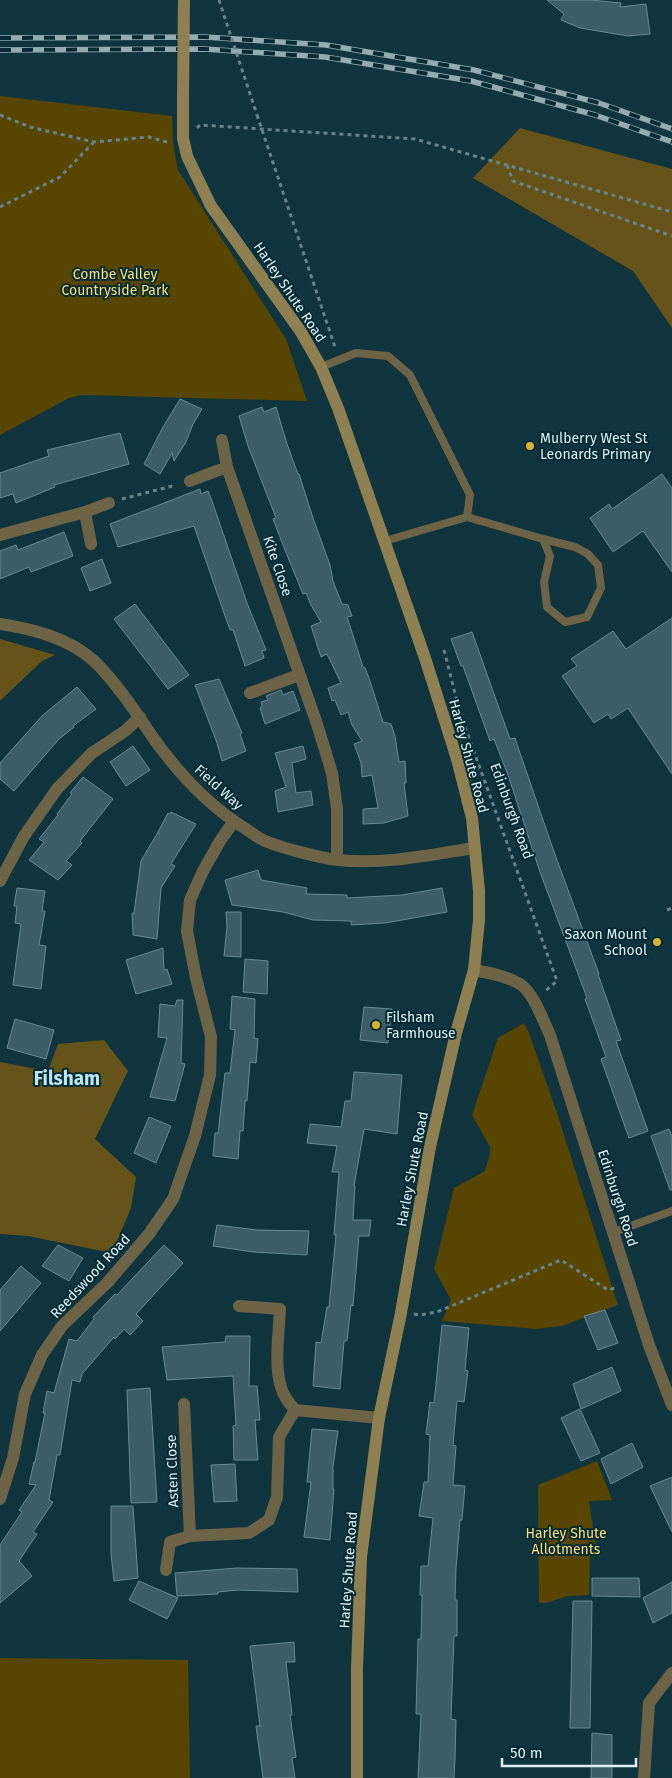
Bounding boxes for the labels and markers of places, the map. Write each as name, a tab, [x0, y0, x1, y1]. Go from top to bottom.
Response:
place label: Mulberry West St Leonards Primary	[540, 430, 651, 463]
marker: Mulberry West St Leonards Primary	[524, 440, 536, 452]
place label: Saxon Mount School	[565, 926, 648, 959]
marker: Saxon Mount School	[651, 936, 663, 948]
place label: Filsham Farmhouse	[386, 1009, 456, 1042]
marker: Filsham Farmhouse	[370, 1019, 382, 1031]

